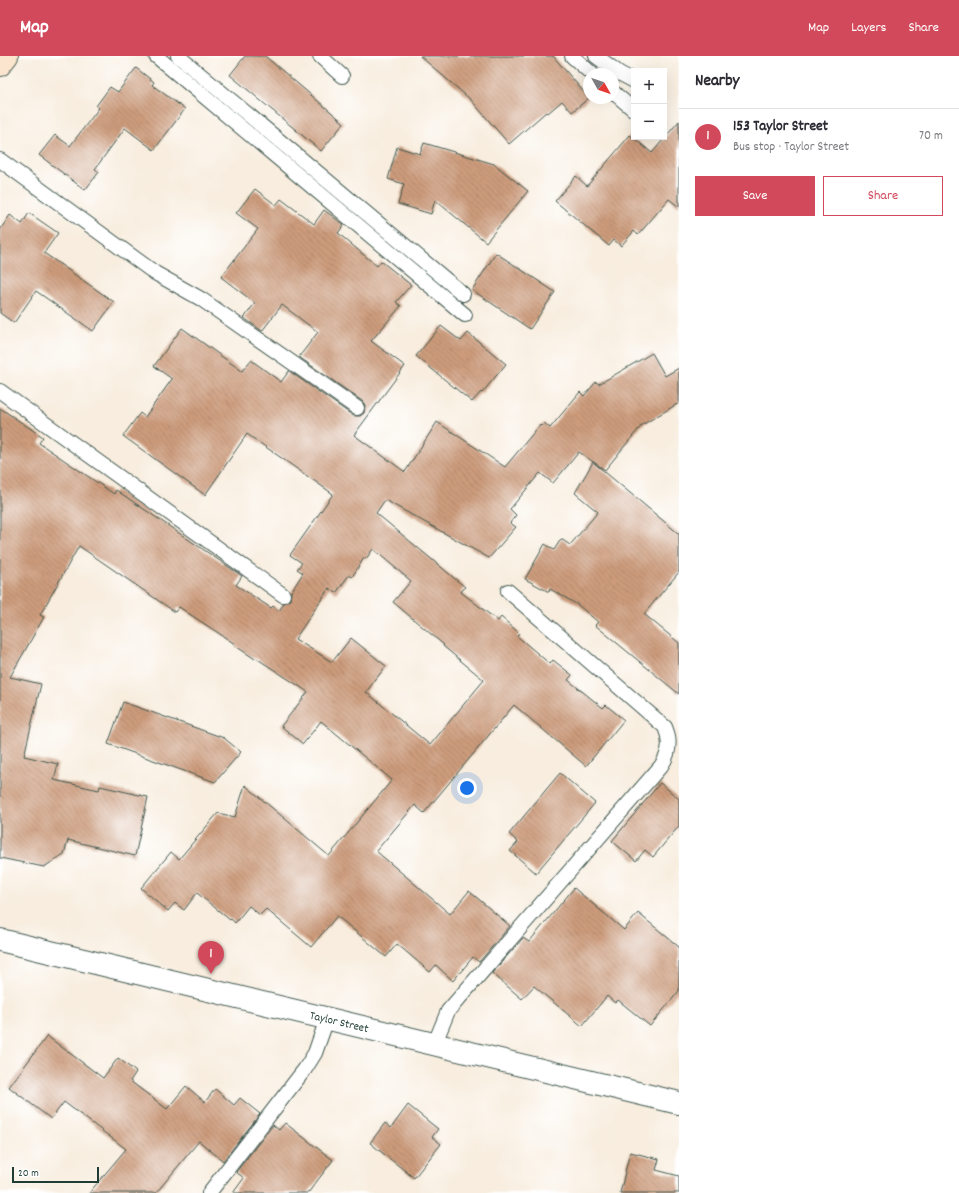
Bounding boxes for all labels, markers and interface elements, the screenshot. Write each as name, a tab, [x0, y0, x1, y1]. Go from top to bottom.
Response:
text: Map	[20, 15, 49, 42]
text: Map	[808, 18, 829, 38]
text: Layers	[851, 18, 886, 38]
text: Share	[908, 18, 939, 38]
north arrow	[583, 68, 619, 104]
map controls	[631, 68, 667, 140]
button: +	[631, 68, 667, 104]
text: Nearby	[695, 70, 739, 94]
button: −	[631, 104, 667, 140]
text: 153 Taylor Street	[733, 116, 828, 138]
text: 1	[707, 127, 709, 146]
text: 70 m	[919, 127, 943, 146]
text: Bus stop · Taylor Street	[733, 138, 849, 157]
button: Save	[695, 176, 815, 216]
button: Share	[823, 176, 943, 216]
your location	[457, 778, 477, 798]
pin: 1	[198, 941, 224, 974]
street label: Taylor Street	[308, 1008, 371, 1038]
scale bar	[12, 1165, 99, 1184]
text: 20 m	[18, 1166, 39, 1182]

